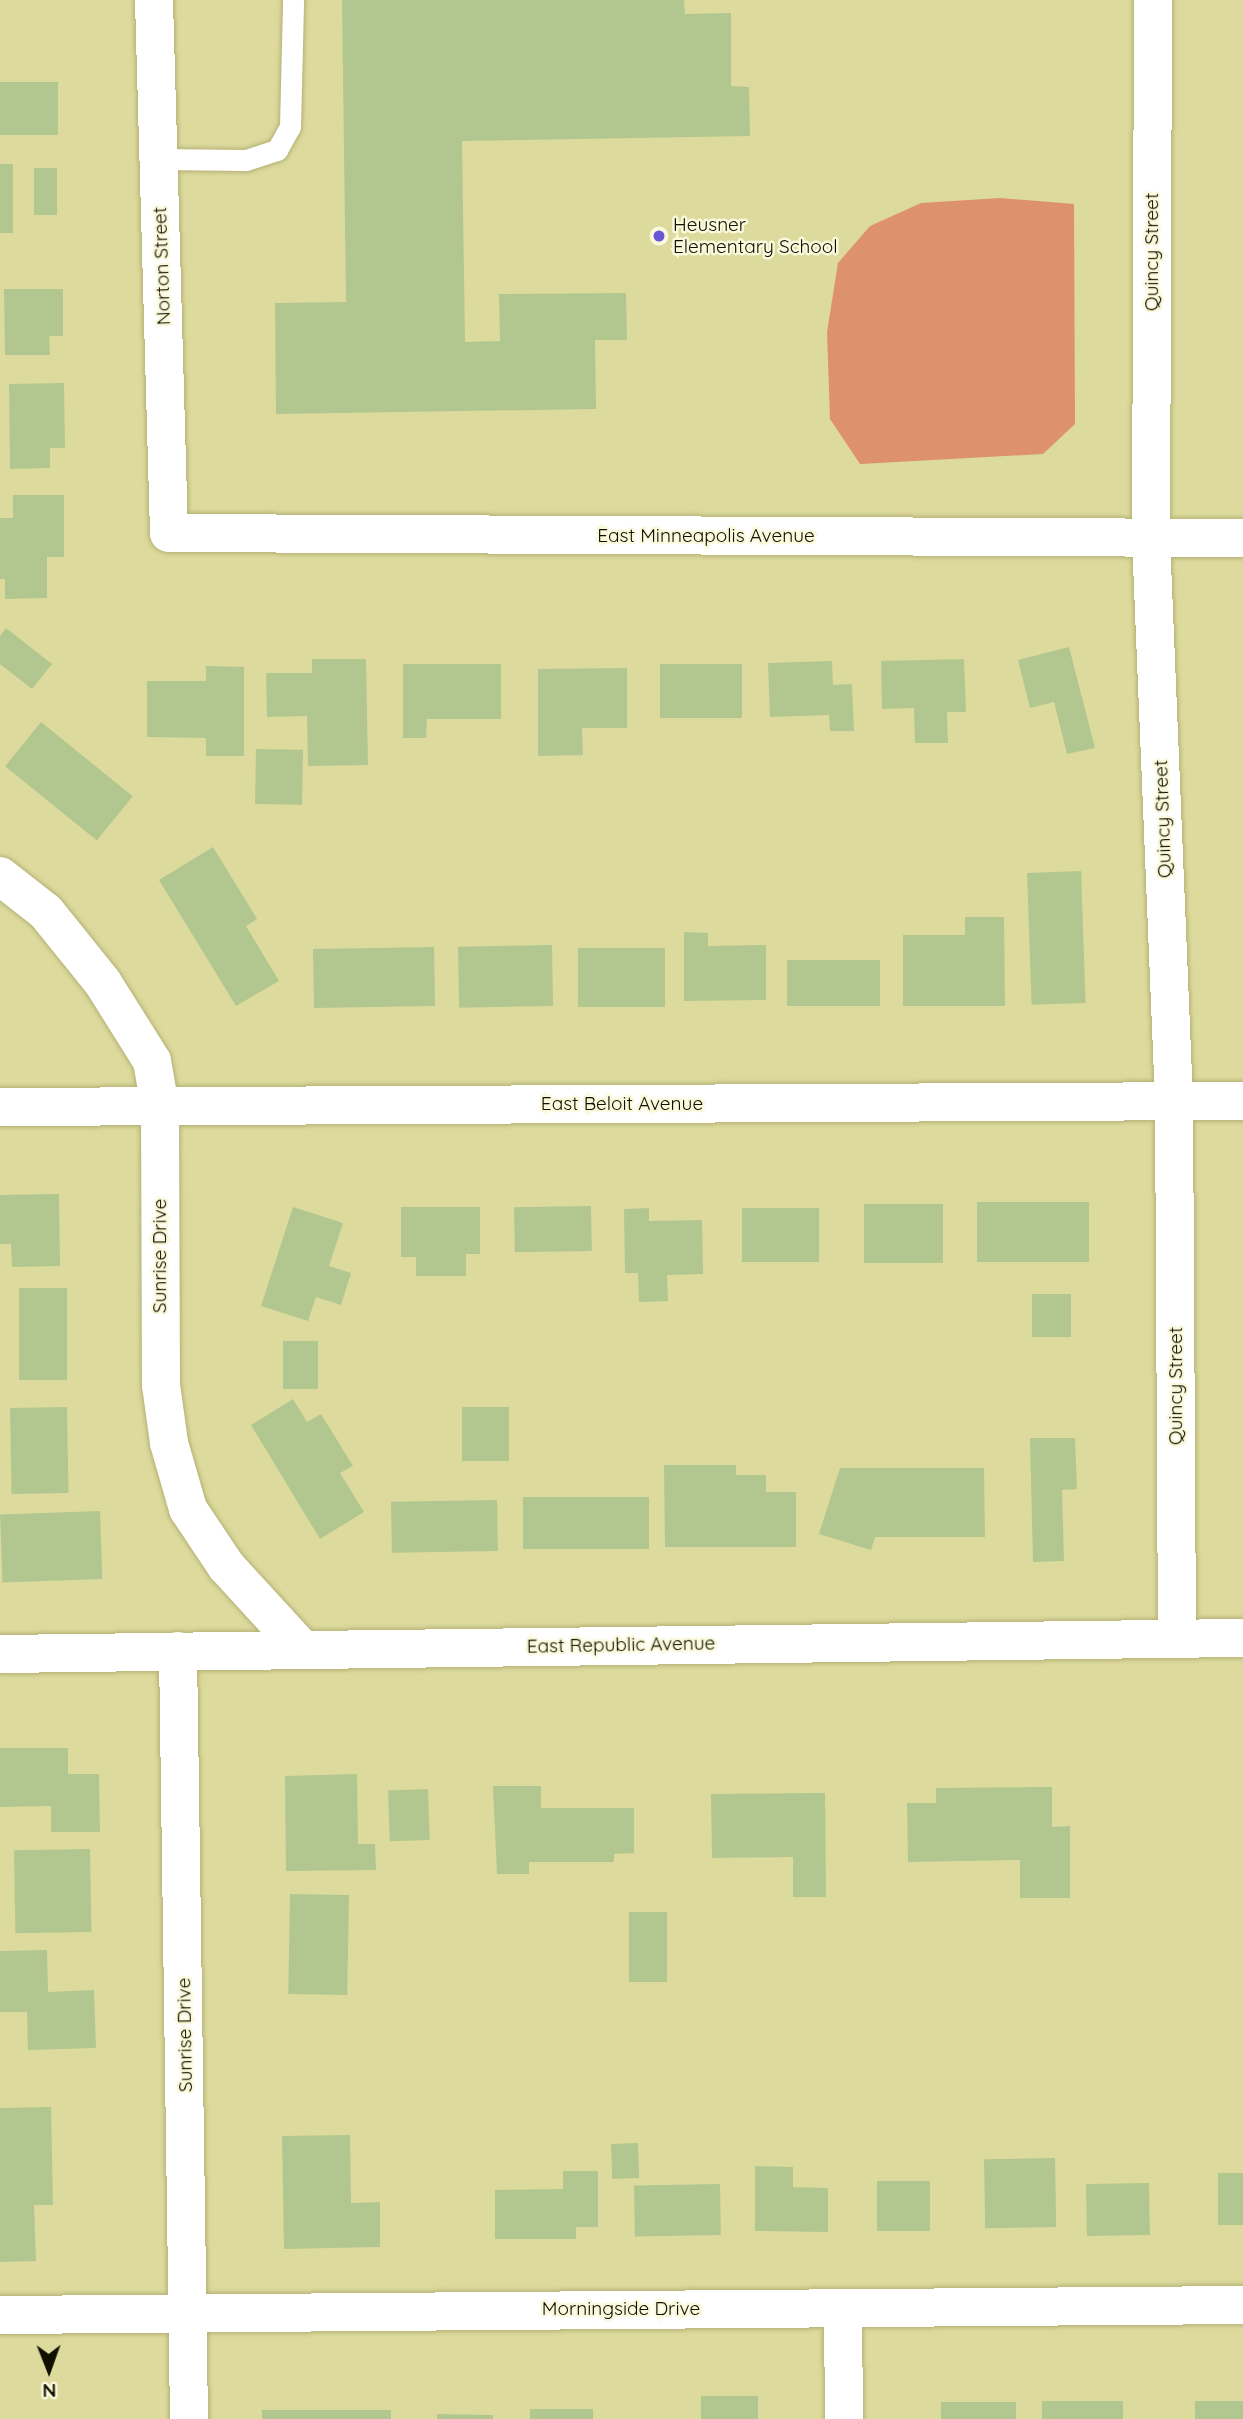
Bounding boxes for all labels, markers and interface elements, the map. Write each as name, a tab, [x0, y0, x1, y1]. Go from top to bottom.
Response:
street label: Quincy Street	[1141, 193, 1163, 311]
street label: Norton Street	[149, 206, 175, 326]
place label: Heusner Elementary School	[673, 214, 838, 258]
marker: Heusner Elementary School	[651, 228, 667, 244]
street label: East Minneapolis Avenue	[597, 525, 815, 547]
street label: Quincy Street	[1150, 759, 1176, 879]
street label: East Beloit Avenue	[541, 1093, 703, 1115]
street label: Sunrise Drive	[149, 1199, 171, 1313]
street label: Quincy Street	[1165, 1327, 1187, 1445]
street label: East Republic Avenue	[527, 1632, 715, 1658]
street label: Sunrise Drive	[173, 1978, 197, 2092]
street label: Morningside Drive	[542, 2298, 700, 2320]
north arrow	[14, 2335, 84, 2405]
text: N	[42, 2379, 57, 2403]

